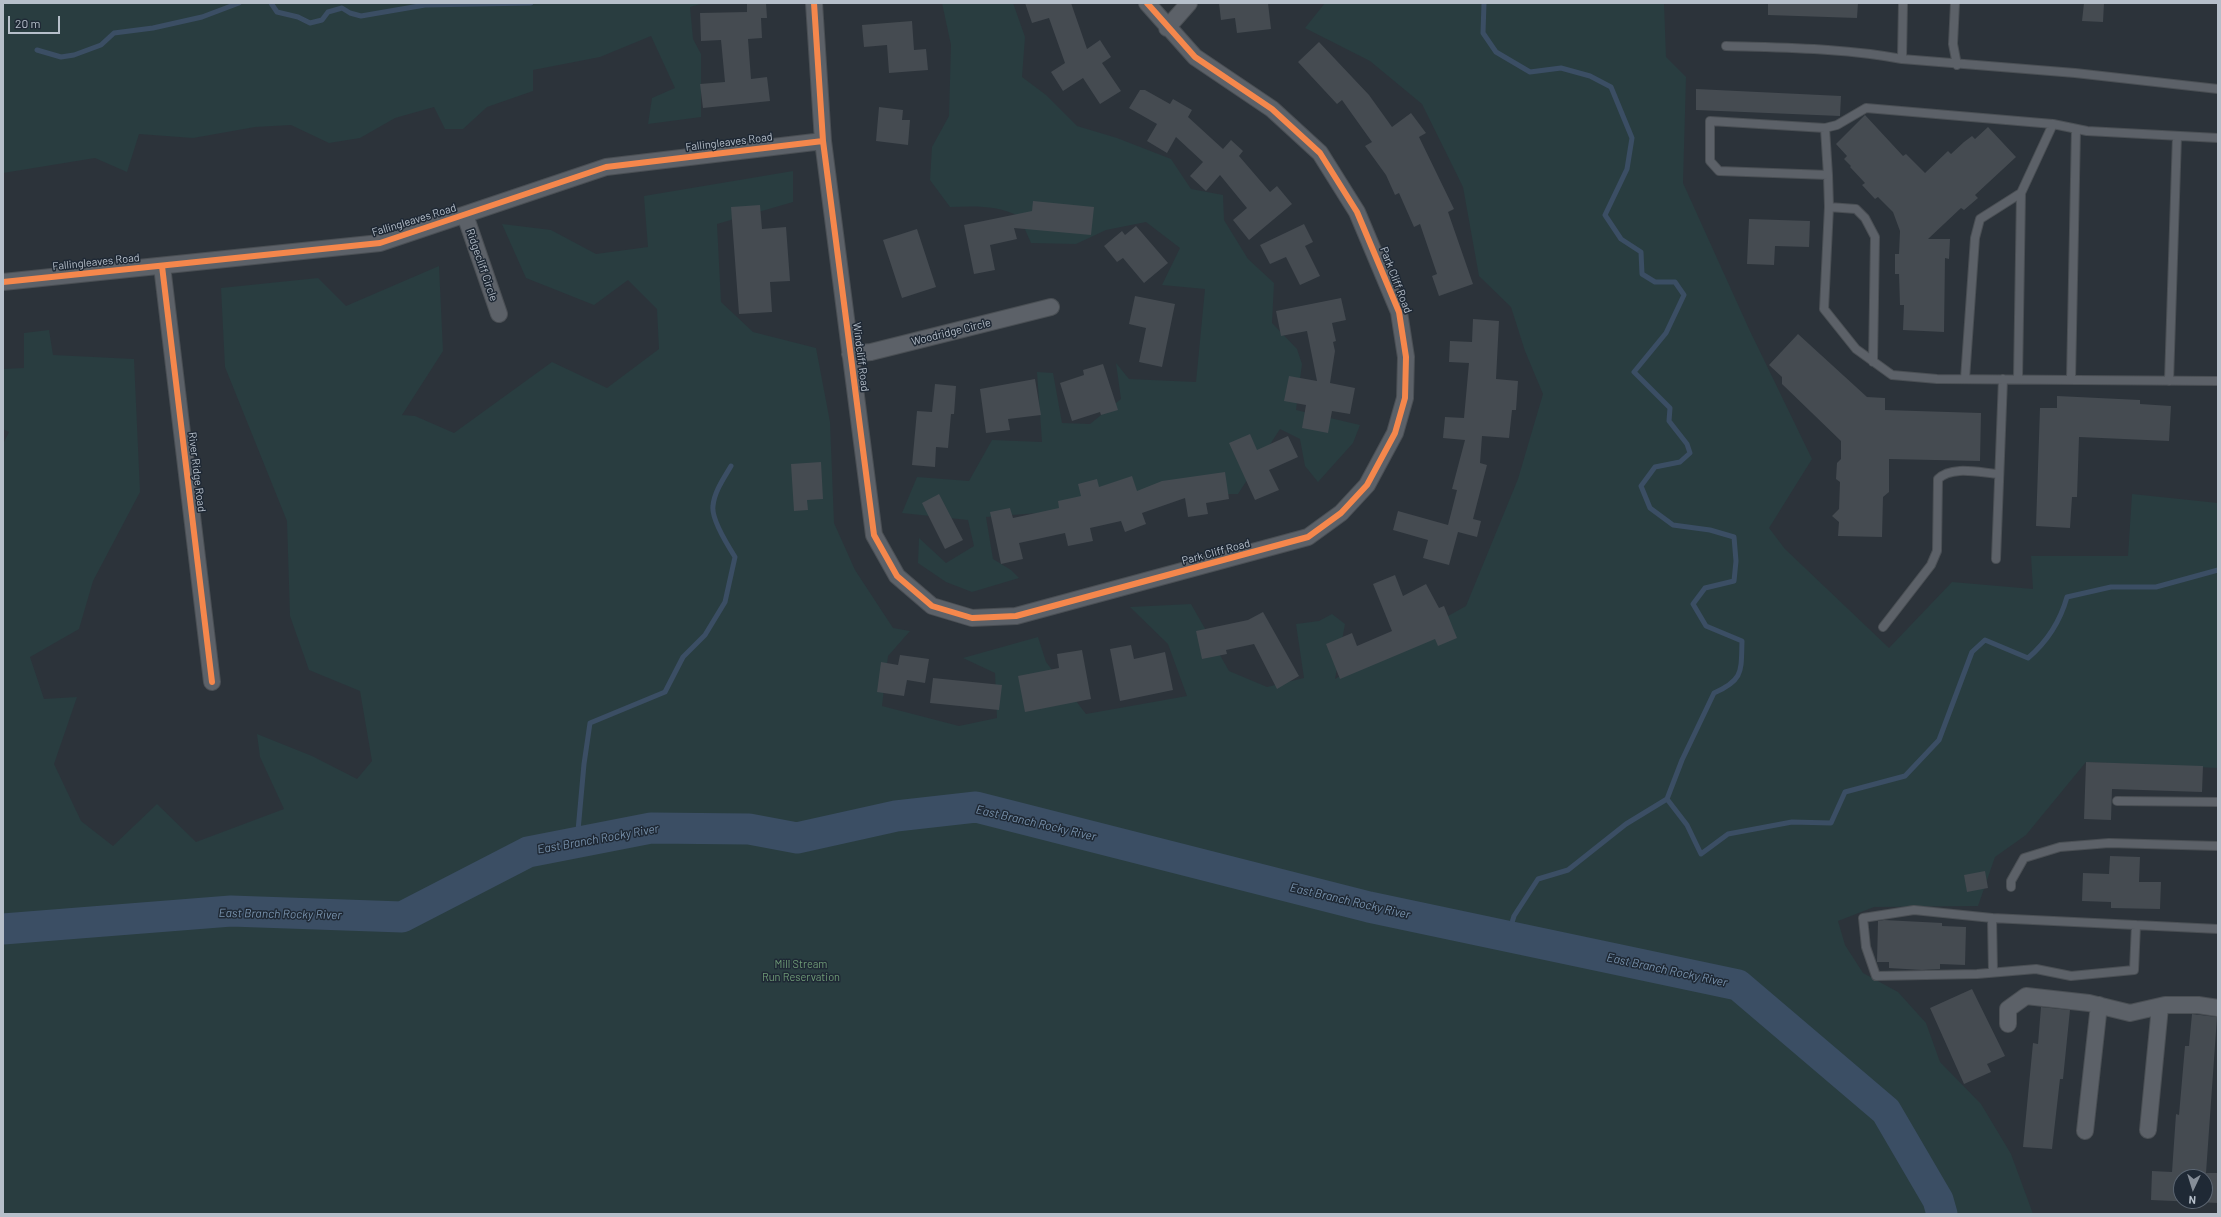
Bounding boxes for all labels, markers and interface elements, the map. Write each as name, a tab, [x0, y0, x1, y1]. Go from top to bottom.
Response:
scale bar	[10, 8, 62, 34]
text: 20 m	[15, 16, 41, 30]
street label: Fallingleaves Road	[685, 130, 773, 154]
street label: Fallingleaves Road	[370, 201, 458, 239]
street label: Ridgecliff Circle	[463, 227, 501, 303]
street label: Park Cliff Road	[1377, 245, 1415, 315]
street label: Fallingleaves Road	[52, 251, 140, 273]
street label: Woodridge Circle	[910, 316, 992, 348]
street label: Windcliff Road	[850, 322, 872, 392]
street label: River Ridge Road	[186, 431, 208, 513]
street label: Park Cliff Road	[1180, 537, 1252, 567]
water label: East Branch Rocky River	[974, 802, 1098, 844]
water label: East Branch Rocky River	[536, 821, 660, 857]
water label: East Branch Rocky River	[1288, 880, 1412, 922]
water label: East Branch Rocky River	[218, 906, 342, 922]
water label: East Branch Rocky River	[1605, 950, 1729, 990]
park label: Mill Stream Run Reservation	[762, 957, 840, 983]
north arrow	[2173, 1169, 2213, 1209]
text: N	[2188, 1194, 2196, 1207]

